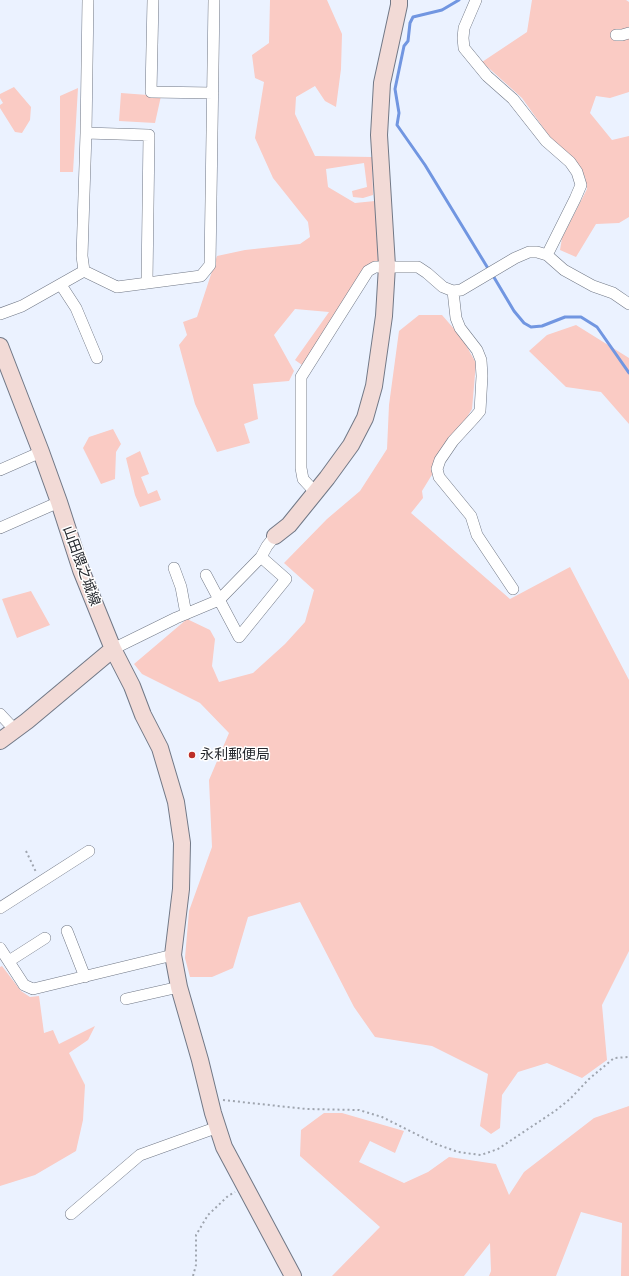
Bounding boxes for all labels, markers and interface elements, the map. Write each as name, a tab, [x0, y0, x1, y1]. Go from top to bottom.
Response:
street label: 山田隈之城線	[59, 524, 103, 608]
place label: 永利郵便局	[200, 747, 270, 763]
marker: 永利郵便局	[187, 750, 197, 760]

